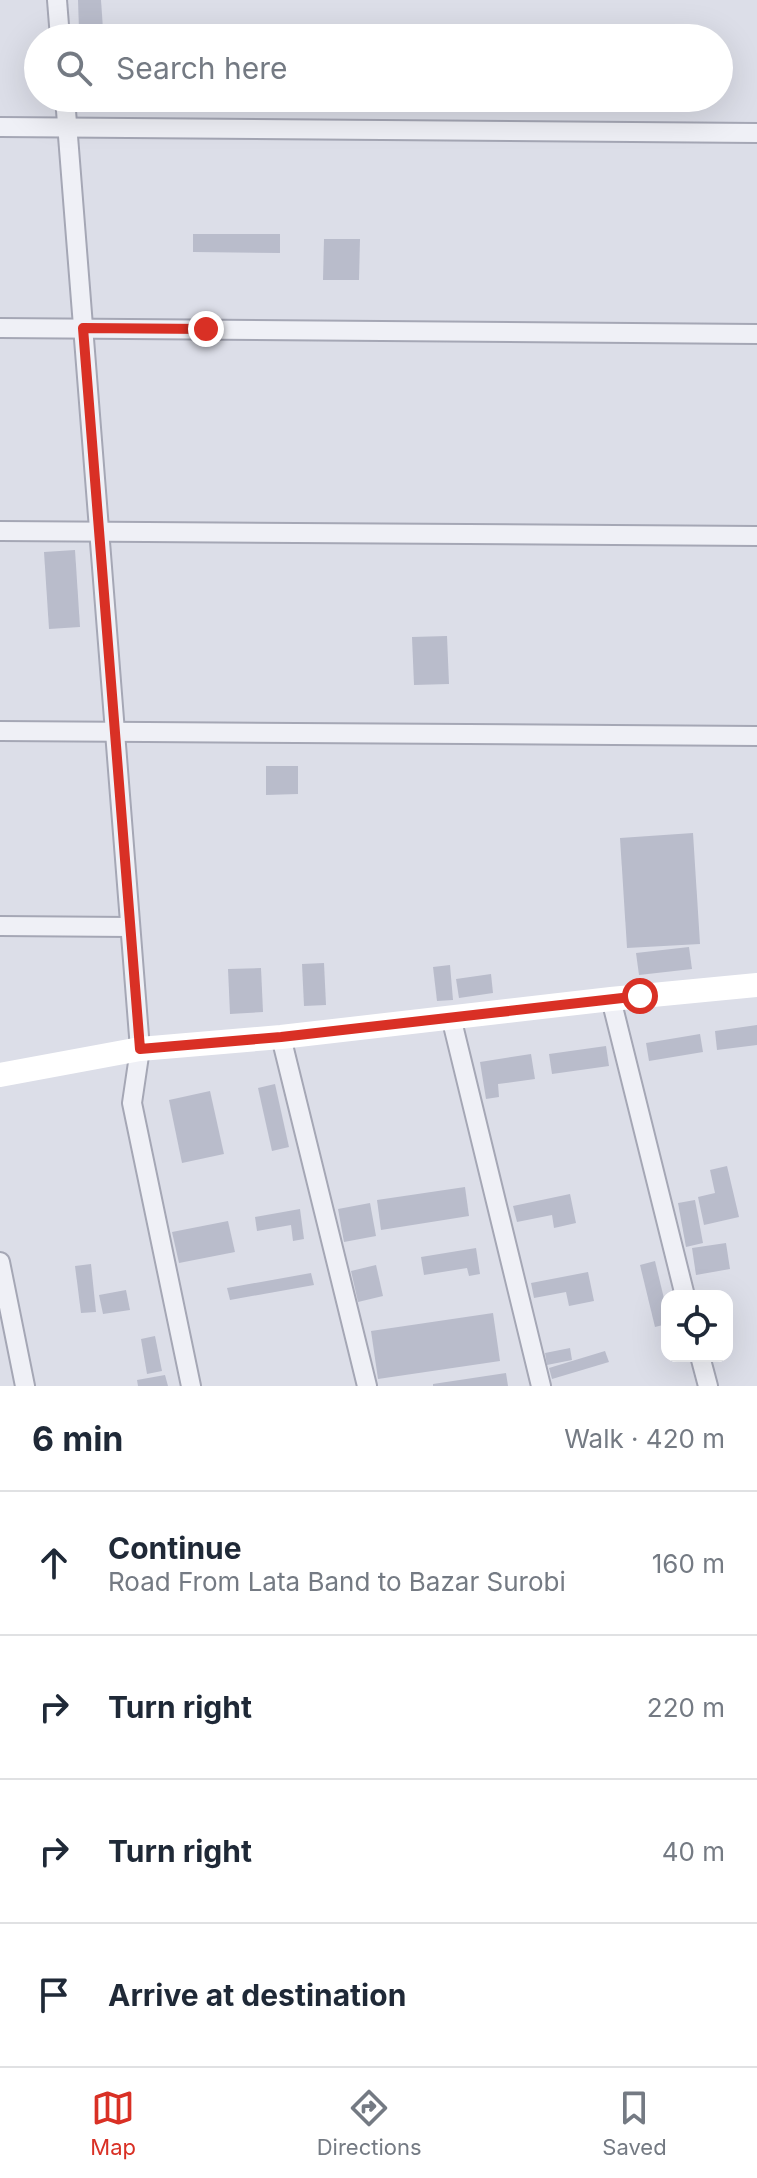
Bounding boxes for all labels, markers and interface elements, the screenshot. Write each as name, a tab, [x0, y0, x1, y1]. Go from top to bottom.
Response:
search box	[24, 24, 733, 112]
icon: search	[52, 46, 96, 90]
text: Search here	[116, 50, 288, 86]
route end	[188, 311, 224, 347]
route start	[622, 978, 658, 1014]
map controls	[661, 1290, 733, 1362]
button: locate	[661, 1290, 733, 1362]
text: 6 min	[32, 1418, 124, 1459]
text: Walk · 420 m	[564, 1423, 725, 1454]
text: Continue	[108, 1530, 242, 1566]
icon: ahead	[32, 1541, 76, 1585]
text: 160 m	[652, 1548, 725, 1579]
text: Road From Lata Band to Bazar Surobi	[108, 1566, 566, 1597]
icon: right	[32, 1685, 76, 1729]
text: Turn right	[108, 1689, 252, 1725]
text: 220 m	[647, 1692, 725, 1723]
icon: right	[32, 1829, 76, 1873]
text: Turn right	[108, 1833, 252, 1869]
text: 40 m	[662, 1836, 725, 1867]
icon: arrive	[32, 1973, 76, 2017]
text: Arrive at destination	[108, 1977, 406, 2013]
tab: Map	[90, 2086, 136, 2160]
tab: Directions	[317, 2086, 422, 2160]
tab: Saved	[602, 2086, 667, 2160]

